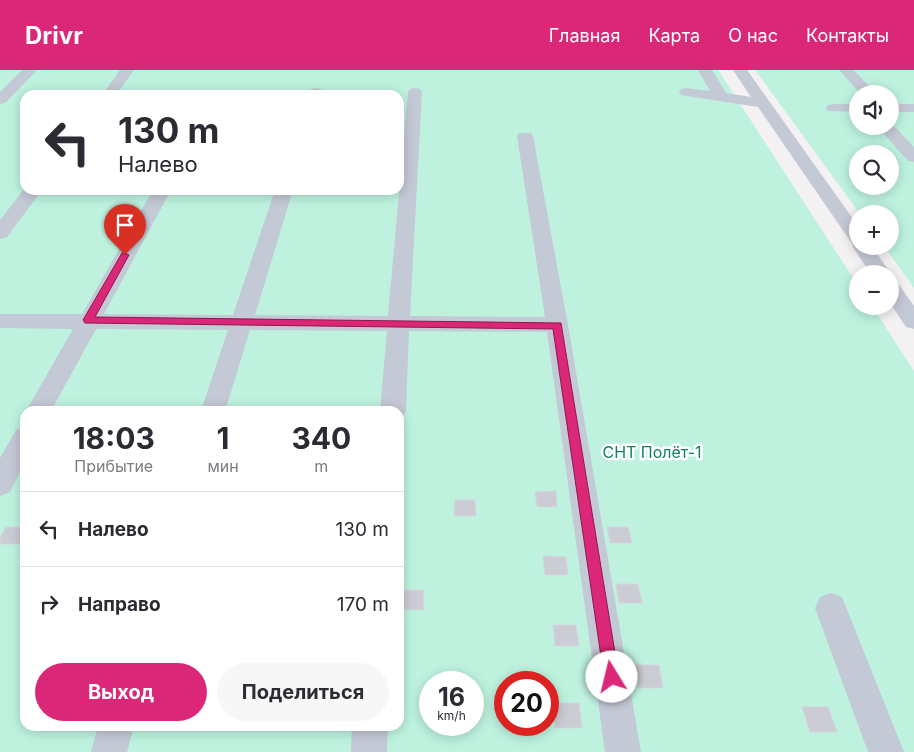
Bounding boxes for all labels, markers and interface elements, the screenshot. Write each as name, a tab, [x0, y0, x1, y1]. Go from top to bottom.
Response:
text: Drivr	[25, 21, 83, 50]
text: Главная	[549, 25, 620, 46]
text: Карта	[648, 25, 700, 46]
text: О нас	[728, 25, 778, 46]
text: Контакты	[806, 25, 889, 46]
map controls	[849, 85, 899, 315]
button: sound	[849, 85, 899, 135]
text: 130 m	[118, 109, 220, 151]
icon: left	[35, 110, 100, 175]
button: search	[849, 145, 899, 195]
text: Налево	[118, 151, 198, 177]
pin	[104, 204, 146, 255]
button: +	[849, 205, 899, 255]
icon: arrive	[111, 211, 139, 239]
button: −	[849, 265, 899, 315]
text: 18:03	[73, 420, 155, 456]
text: 1	[217, 420, 230, 456]
text: 340	[291, 420, 351, 456]
park label: СНТ Полёт-1	[602, 442, 702, 462]
text: Прибытие	[74, 456, 153, 476]
text: мин	[207, 456, 239, 476]
text: m	[314, 456, 328, 476]
icon: left	[35, 515, 63, 543]
text: Налево	[78, 518, 149, 541]
text: 130 m	[336, 518, 389, 541]
icon: right	[35, 590, 63, 618]
text: Направо	[78, 593, 161, 616]
text: 170 m	[337, 593, 389, 616]
position arrow	[585, 650, 637, 702]
button: Выход	[35, 663, 207, 721]
button: Поделиться	[217, 663, 389, 721]
speed limit sign: 20	[494, 671, 559, 736]
text: 16	[438, 682, 465, 712]
text: km/h	[437, 708, 466, 723]

